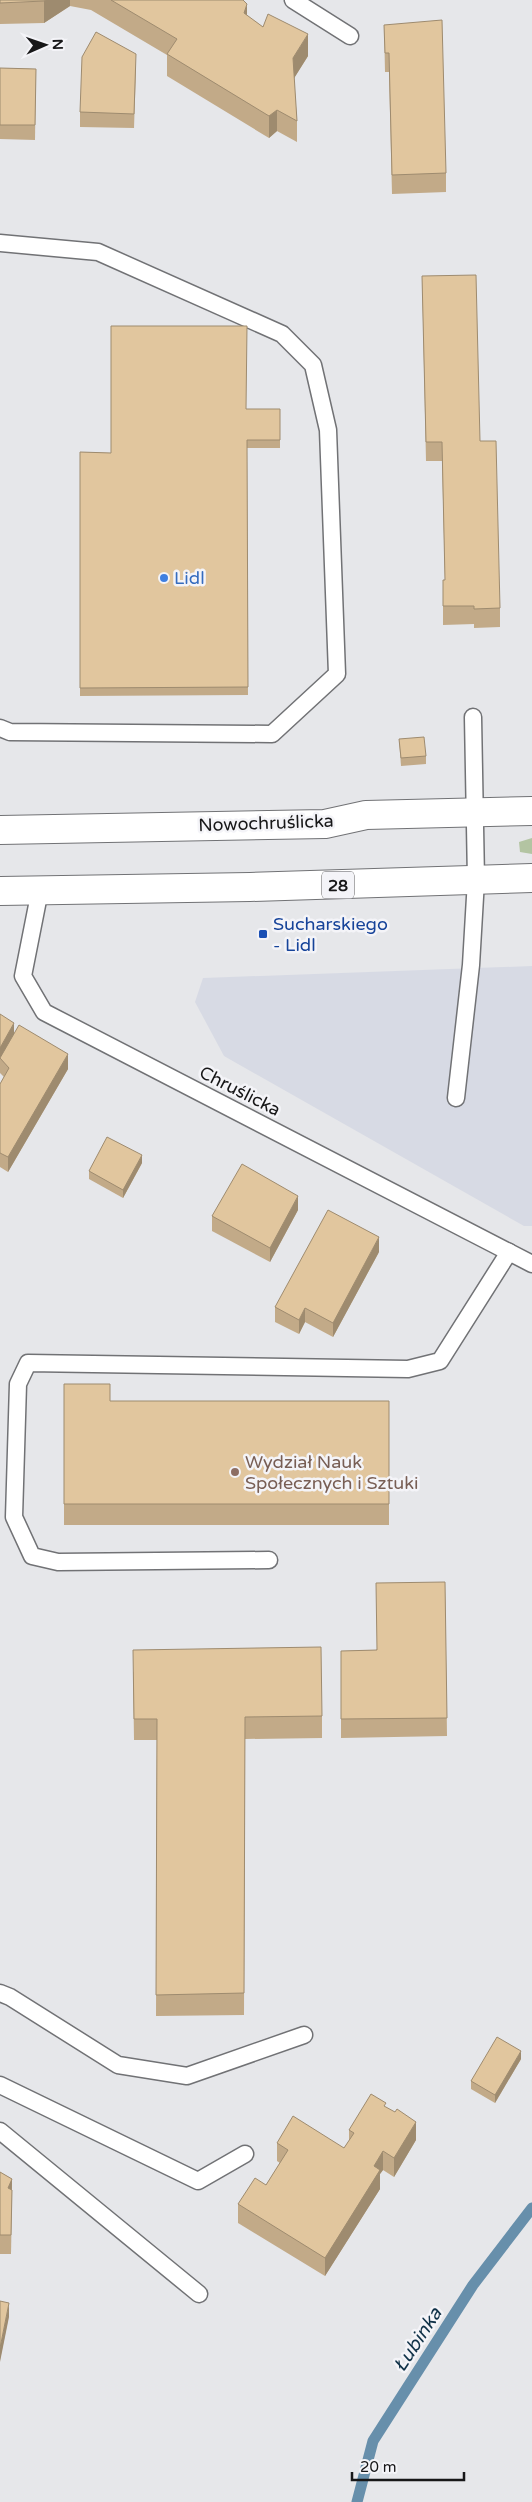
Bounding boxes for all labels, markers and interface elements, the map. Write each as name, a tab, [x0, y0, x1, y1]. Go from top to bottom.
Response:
north arrow	[20, 20, 70, 70]
text: N	[49, 39, 66, 50]
place label: Lidl	[174, 567, 205, 589]
marker: Lidl	[158, 572, 170, 584]
street label: Nowochruślicka	[198, 810, 334, 836]
road number: 28	[322, 872, 354, 898]
place label: Sucharskiego - Lidl	[273, 913, 388, 956]
marker: Sucharskiego - Lidl	[257, 928, 269, 940]
street label: Chruślicka	[196, 1061, 284, 1121]
place label: Wydział Nauk Społecznych i Sztuki	[245, 1451, 419, 1494]
marker: Wydział Nauk Społecznych i Sztuki	[229, 1466, 241, 1478]
water label: Łubinka	[389, 2302, 447, 2376]
scale bar	[352, 2450, 464, 2482]
text: 20 m	[360, 2458, 397, 2476]

